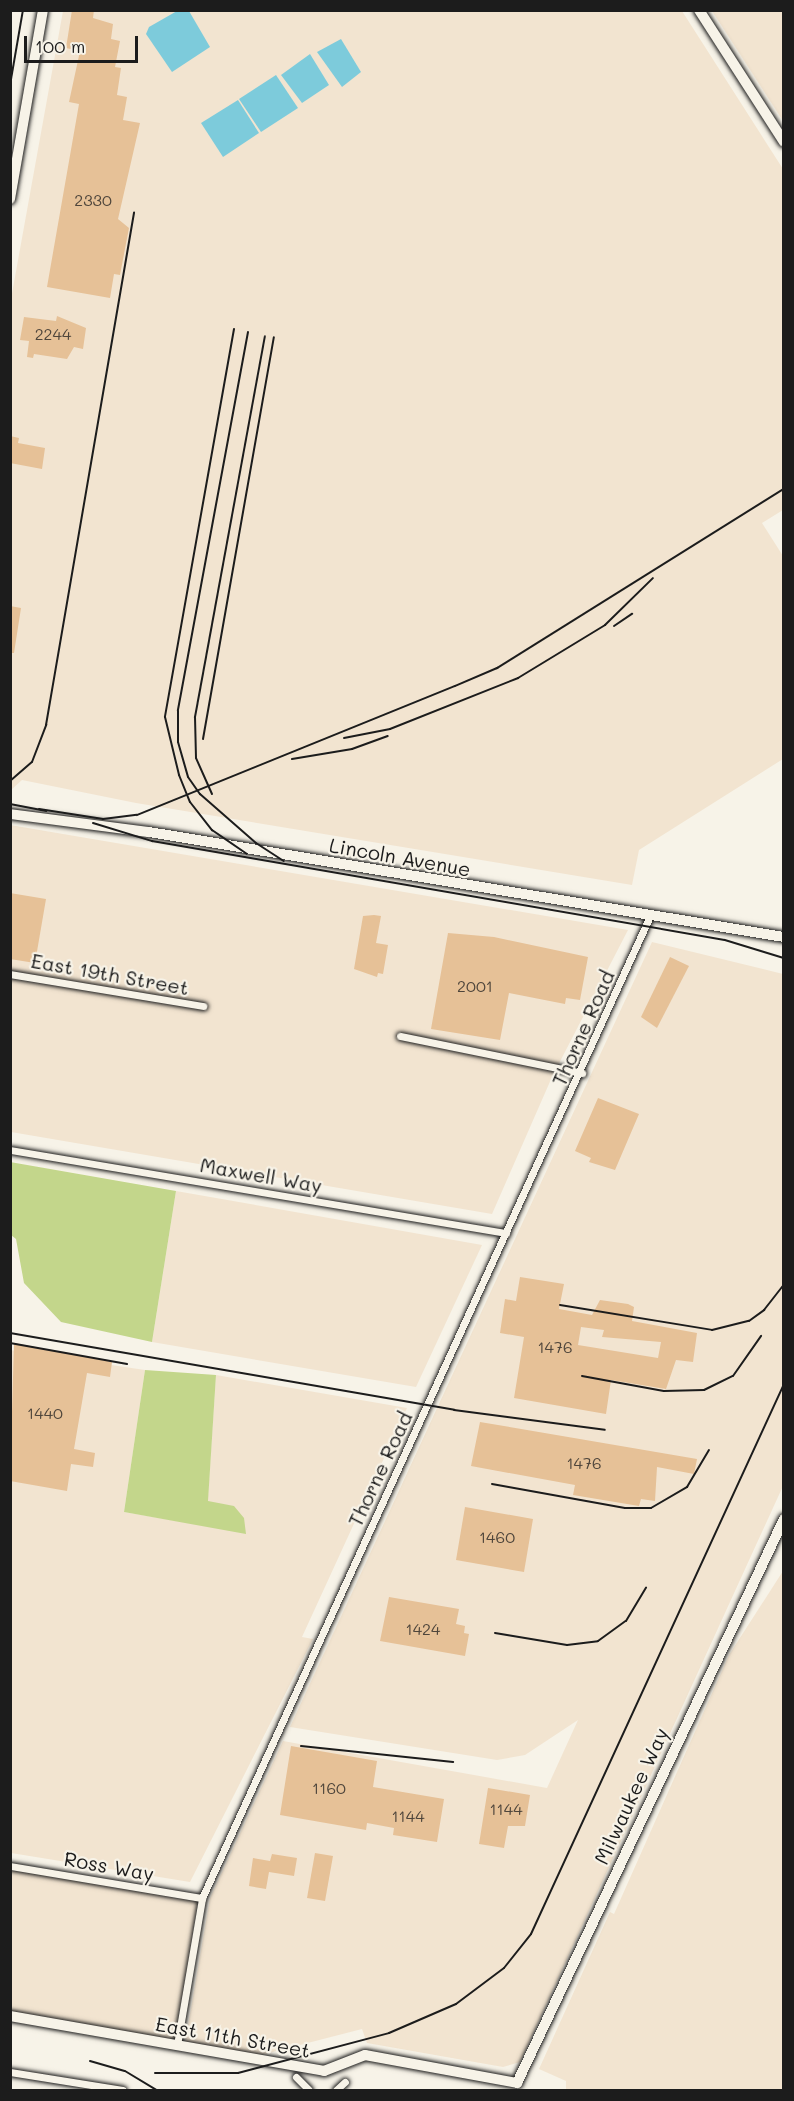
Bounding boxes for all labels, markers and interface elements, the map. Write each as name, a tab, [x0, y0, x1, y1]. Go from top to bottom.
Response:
scale bar	[27, 24, 141, 62]
text: 100 m	[35, 34, 85, 58]
house number: 2330	[74, 190, 112, 210]
house number: 2244	[35, 324, 71, 344]
street label: Lincoln Avenue	[327, 833, 473, 881]
street label: East 19th Street	[29, 948, 191, 1000]
street label: Thorne Road	[547, 966, 619, 1090]
house number: 2001	[457, 976, 493, 996]
street label: Maxwell Way	[198, 1152, 324, 1198]
house number: 1476	[537, 1337, 573, 1357]
house number: 1440	[27, 1403, 63, 1423]
street label: Thorne Road	[343, 1408, 417, 1530]
house number: 1476	[566, 1453, 602, 1473]
house number: 1460	[479, 1527, 515, 1547]
house number: 1424	[406, 1619, 440, 1639]
street label: Milwaukee Way	[589, 1724, 673, 1868]
house number: 1160	[312, 1778, 346, 1798]
house number: 1144	[489, 1799, 523, 1819]
house number: 1144	[391, 1806, 425, 1826]
street label: Ross Way	[62, 1846, 156, 1886]
street label: East 11th Street	[154, 2012, 312, 2062]

